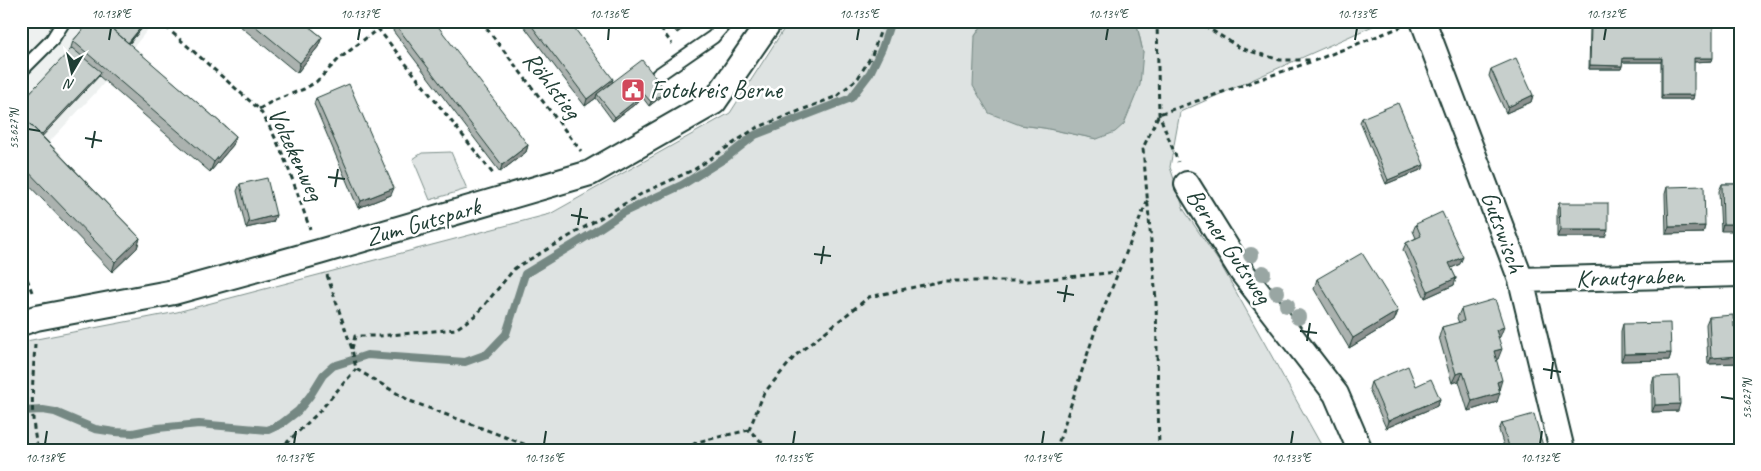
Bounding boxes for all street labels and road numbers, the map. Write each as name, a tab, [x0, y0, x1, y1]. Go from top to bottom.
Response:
street label: Röhlstieg	[516, 45, 590, 127]
street label: Volzekenweg	[261, 102, 332, 208]
street label: Berner Gutsweg	[1179, 182, 1280, 311]
street label: Gutswisch	[1474, 187, 1533, 278]
street label: Zum Gutspark	[362, 190, 486, 254]
street label: Krautgraben	[1575, 259, 1686, 295]

